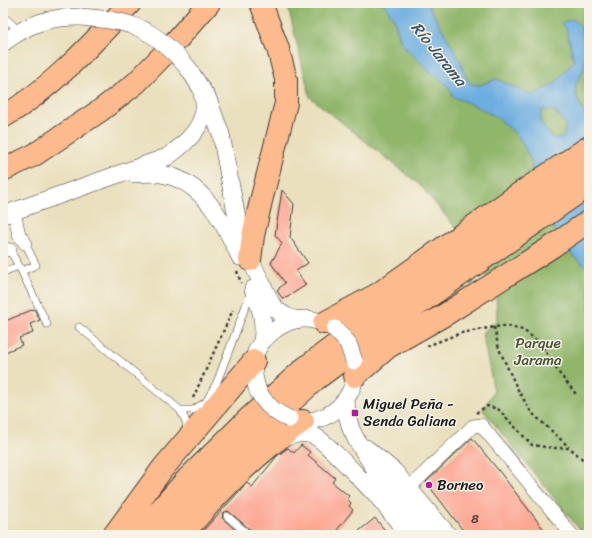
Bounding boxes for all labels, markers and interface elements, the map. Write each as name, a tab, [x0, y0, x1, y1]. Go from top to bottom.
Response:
water label: Río Jarama	[404, 15, 476, 95]
park label: Parque Jarama	[513, 330, 562, 373]
place label: Miguel Peña - Senda Galiana	[363, 391, 456, 434]
marker: Miguel Peña - Senda Galiana	[350, 408, 360, 418]
place label: Borneo	[437, 472, 484, 498]
marker: Borneo	[424, 480, 434, 490]
house number: 8	[471, 507, 479, 530]

